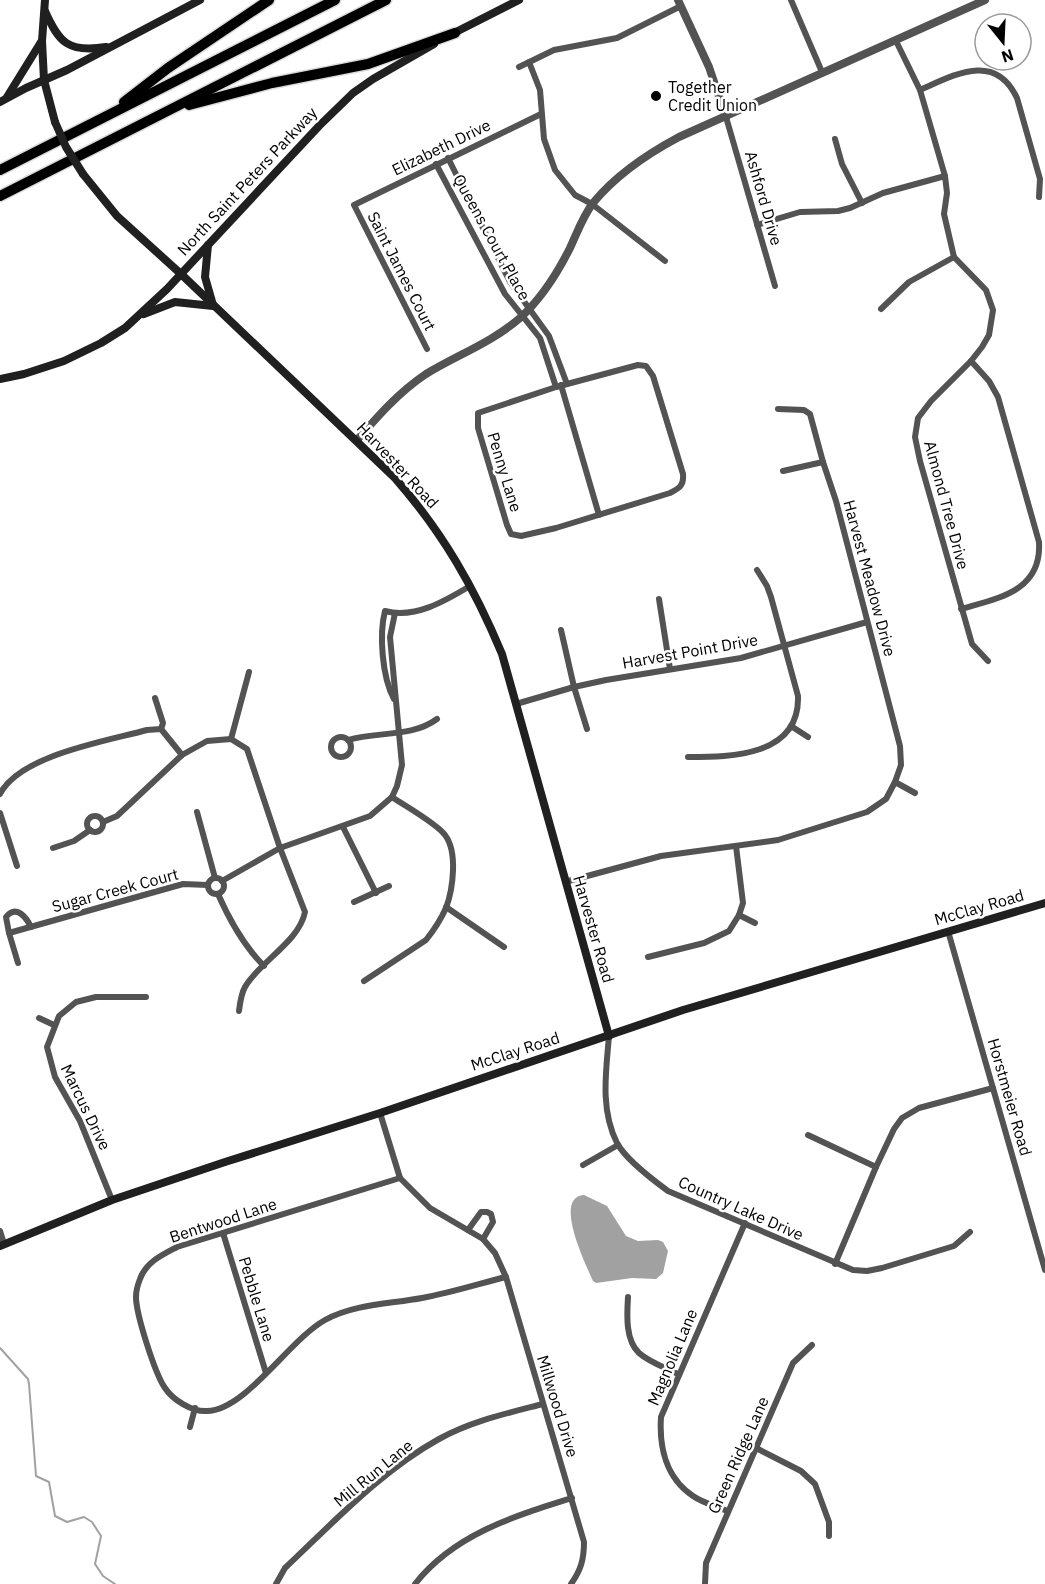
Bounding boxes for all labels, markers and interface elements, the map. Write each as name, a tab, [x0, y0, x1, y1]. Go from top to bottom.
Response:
north arrow	[973, 12, 1033, 72]
text: N	[999, 45, 1016, 68]
place label: Together Credit Union	[668, 77, 757, 115]
marker: Together Credit Union	[649, 89, 663, 103]
street label: North Saint Peters Parkway	[173, 103, 321, 259]
street label: Elizabeth Drive	[388, 114, 494, 180]
street label: Ashford Drive	[741, 149, 787, 248]
street label: Queens Court Place	[449, 170, 535, 304]
street label: Saint James Court	[363, 208, 441, 334]
street label: Harvester Road	[353, 418, 443, 512]
street label: Penny Lane	[483, 430, 527, 515]
street label: Almond Tree Drive	[920, 438, 974, 572]
street label: Harvest Meadow Drive	[839, 498, 901, 659]
street label: Harvest Point Drive	[621, 629, 760, 673]
street label: Sugar Creek Court	[50, 864, 180, 916]
street label: Harvester Road	[569, 873, 619, 985]
street label: McClay Road	[932, 885, 1026, 929]
street label: McClay Road	[468, 1027, 562, 1075]
street label: Horstmeier Road	[984, 1036, 1036, 1158]
street label: Marcus Drive	[57, 1061, 116, 1153]
street label: Country Lake Drive	[675, 1171, 807, 1245]
street label: Bentwood Lane	[167, 1193, 279, 1247]
street label: Pebble Lane	[235, 1254, 279, 1344]
street label: Magnolia Lane	[643, 1305, 701, 1408]
street label: Millwood Drive	[533, 1352, 583, 1460]
street label: Green Ridge Lane	[703, 1393, 773, 1517]
street label: Mill Run Lane	[329, 1435, 417, 1511]

